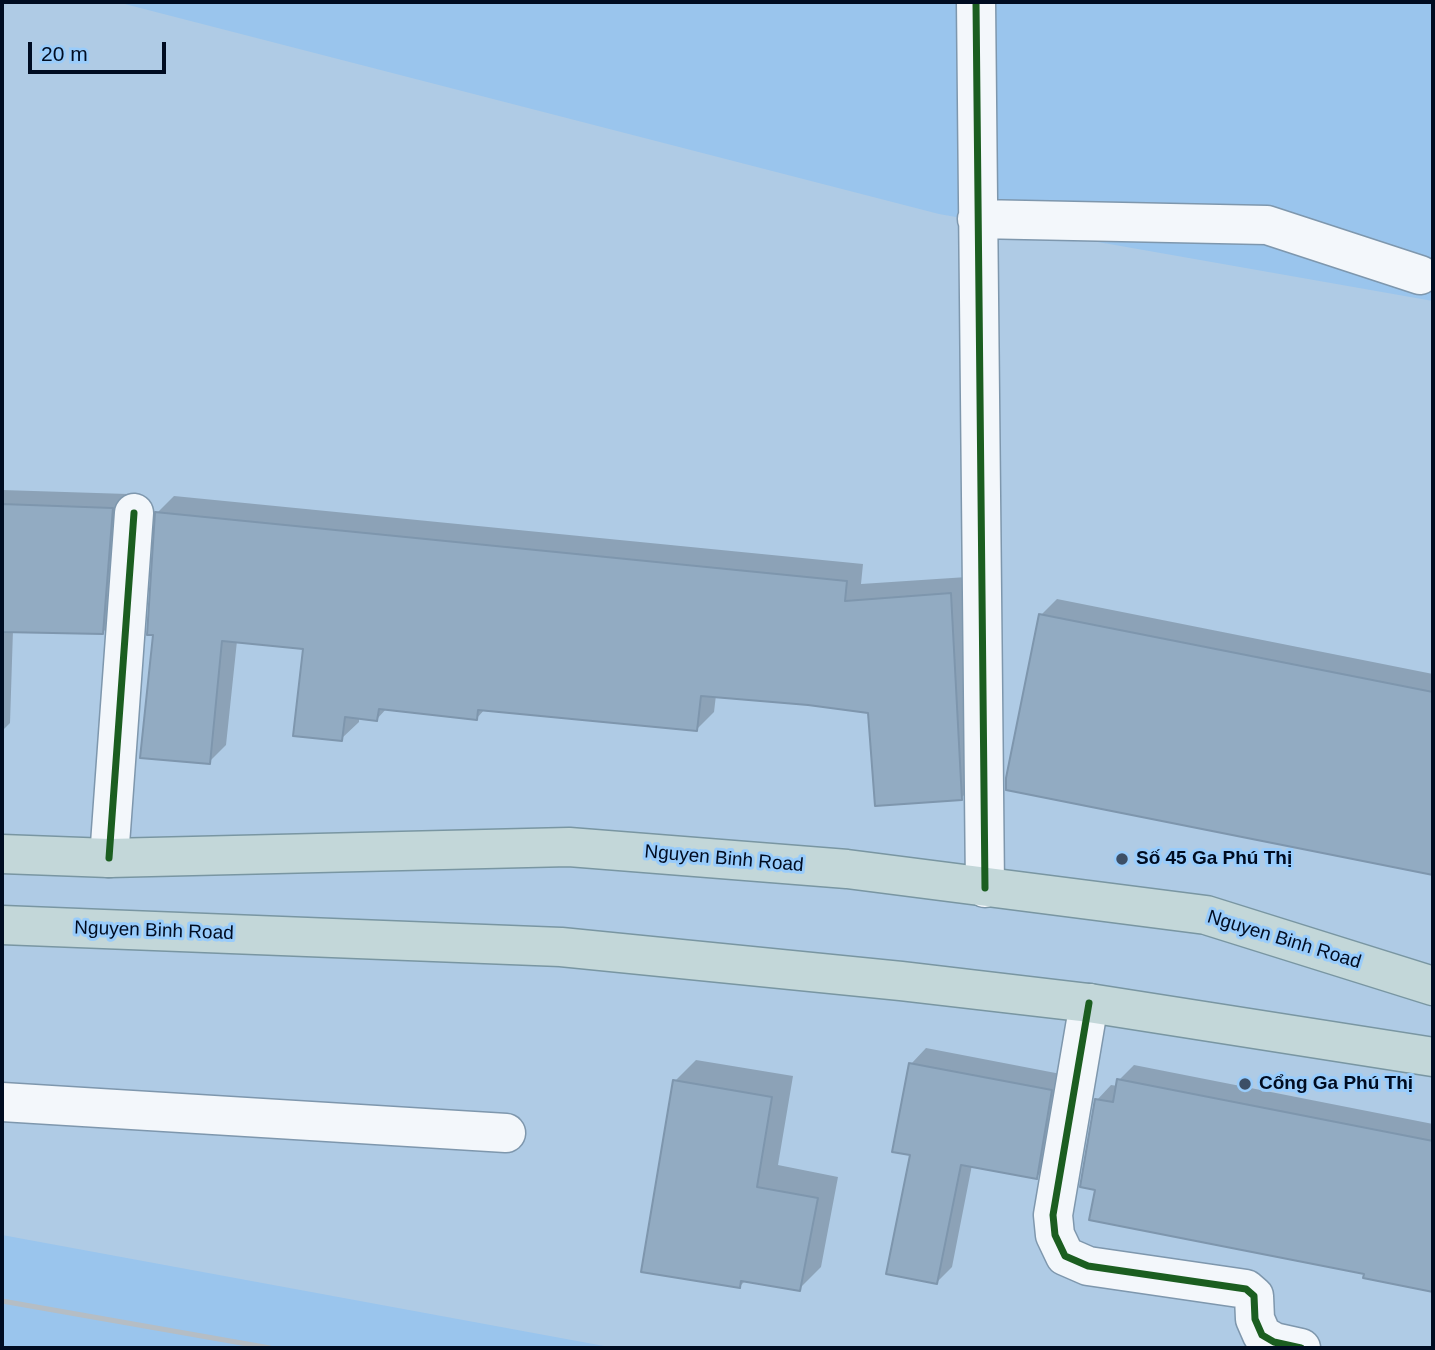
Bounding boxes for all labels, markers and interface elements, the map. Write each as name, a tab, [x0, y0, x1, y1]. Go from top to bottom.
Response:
scale bar	[32, 28, 170, 72]
text: 20 m	[41, 42, 88, 65]
street label: Nguyen Binh Road	[644, 841, 804, 877]
place label: Số 45 Ga Phú Thị	[1136, 848, 1292, 870]
marker: Số 45 Ga Phú Thị	[1114, 851, 1130, 867]
street label: Nguyen Binh Road	[1204, 906, 1364, 974]
street label: Nguyen Binh Road	[74, 917, 234, 945]
place label: Cổng Ga Phú Thị	[1259, 1073, 1413, 1095]
marker: Cổng Ga Phú Thị	[1237, 1076, 1253, 1092]

